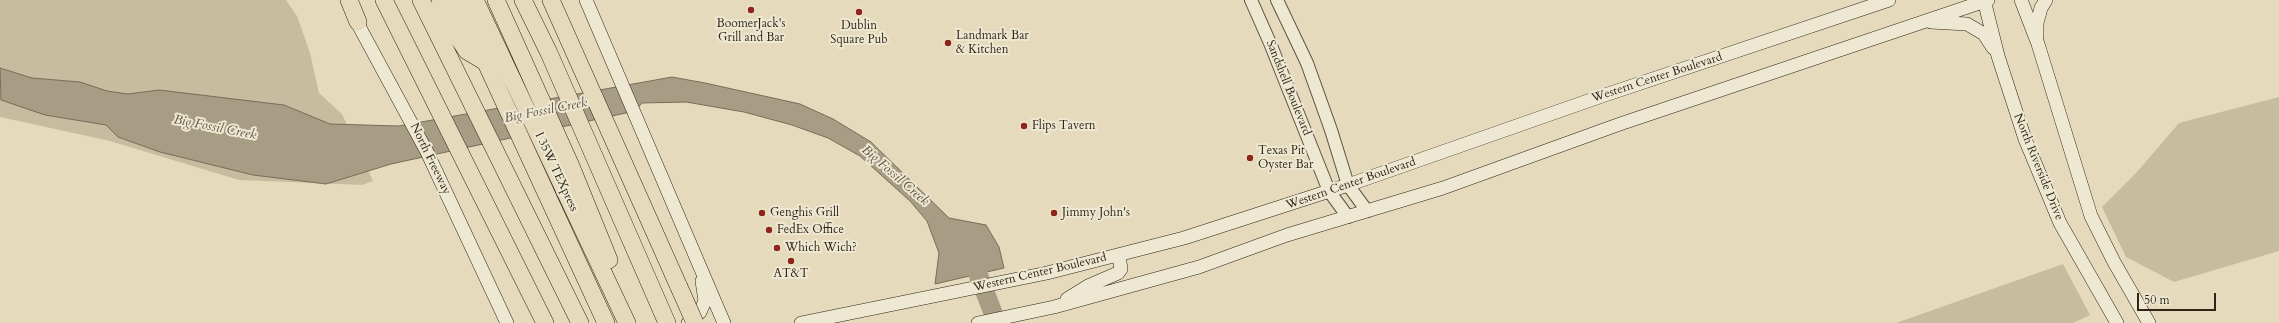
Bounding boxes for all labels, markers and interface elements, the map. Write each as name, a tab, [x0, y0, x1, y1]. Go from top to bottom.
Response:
marker: BoomerJack's Grill and Bar	[746, 5, 756, 15]
marker: Dublin Square Pub	[854, 7, 864, 17]
place label: BoomerJack's Grill and Bar	[717, 17, 785, 45]
place label: Dublin Square Pub	[830, 19, 888, 47]
place label: Landmark Bar & Kitchen	[956, 29, 1029, 57]
marker: Landmark Bar & Kitchen	[943, 38, 953, 48]
street label: Sandshell Boulevard	[1262, 38, 1314, 138]
street label: Western Center Boulevard	[1590, 50, 1724, 106]
water label: Big Fossil Creek	[503, 95, 589, 127]
water label: Big Fossil Creek	[172, 112, 258, 144]
street label: North Riverside Drive	[2010, 112, 2066, 222]
place label: Flips Tavern	[1032, 119, 1096, 133]
street label: North Freeway	[406, 121, 454, 197]
marker: Flips Tavern	[1019, 121, 1029, 131]
street label: I 35W TEXpress	[531, 130, 581, 214]
water label: Big Fossil Creek	[858, 143, 932, 209]
place label: Texas Pit Oyster Bar	[1258, 144, 1313, 172]
marker: Texas Pit Oyster Bar	[1245, 153, 1255, 163]
street label: Western Center Boulevard	[1284, 155, 1418, 213]
place label: Genghis Grill	[770, 206, 839, 220]
place label: Jimmy John's	[1062, 206, 1130, 220]
marker: Genghis Grill	[757, 208, 767, 218]
marker: Jimmy John's	[1049, 208, 1059, 218]
place label: FedEx Office	[777, 223, 844, 237]
marker: FedEx Office	[764, 225, 774, 235]
place label: Which Wich?	[785, 241, 857, 255]
marker: Which Wich?	[772, 243, 782, 253]
street label: Western Center Boulevard	[972, 251, 1108, 295]
marker: AT&T	[786, 256, 796, 266]
place label: AT&T	[773, 267, 809, 281]
scale bar	[2139, 285, 2218, 311]
text: 50 m	[2144, 292, 2170, 308]

